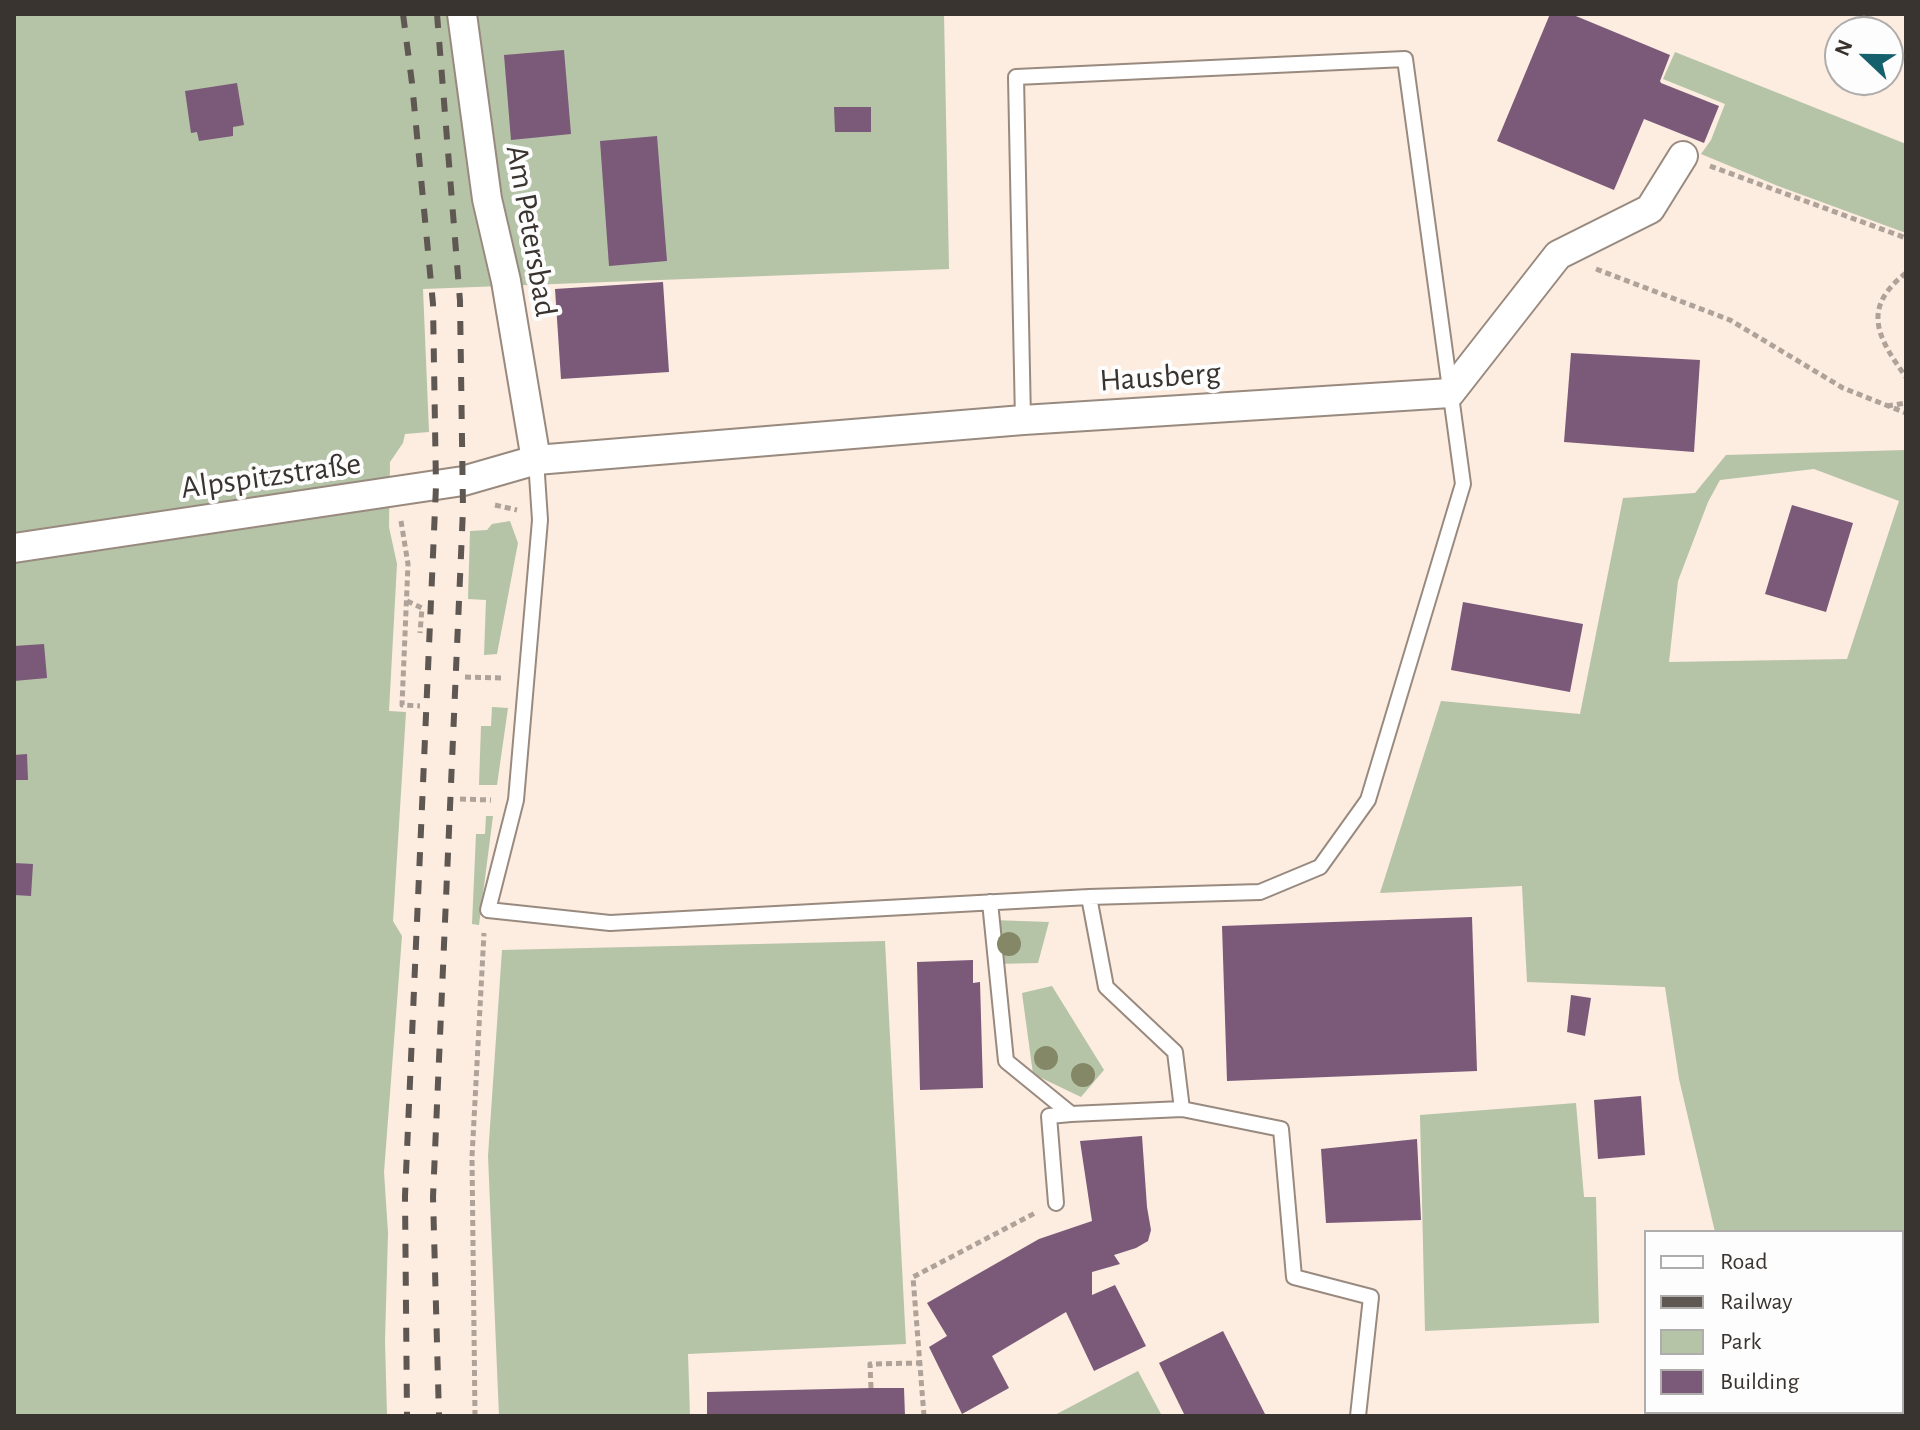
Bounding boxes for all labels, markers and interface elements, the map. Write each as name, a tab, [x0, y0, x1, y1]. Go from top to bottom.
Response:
north arrow	[1824, 16, 1904, 96]
text: N	[1831, 37, 1857, 59]
street label: Am Petersbad	[497, 142, 565, 320]
street label: Hausberg	[1098, 354, 1222, 400]
street label: Alpspitzstraße	[179, 444, 363, 508]
legend	[1644, 1230, 1904, 1414]
text: Road	[1720, 1250, 1768, 1274]
text: Railway	[1720, 1290, 1792, 1314]
text: Park	[1720, 1330, 1761, 1354]
text: Building	[1720, 1370, 1799, 1394]

